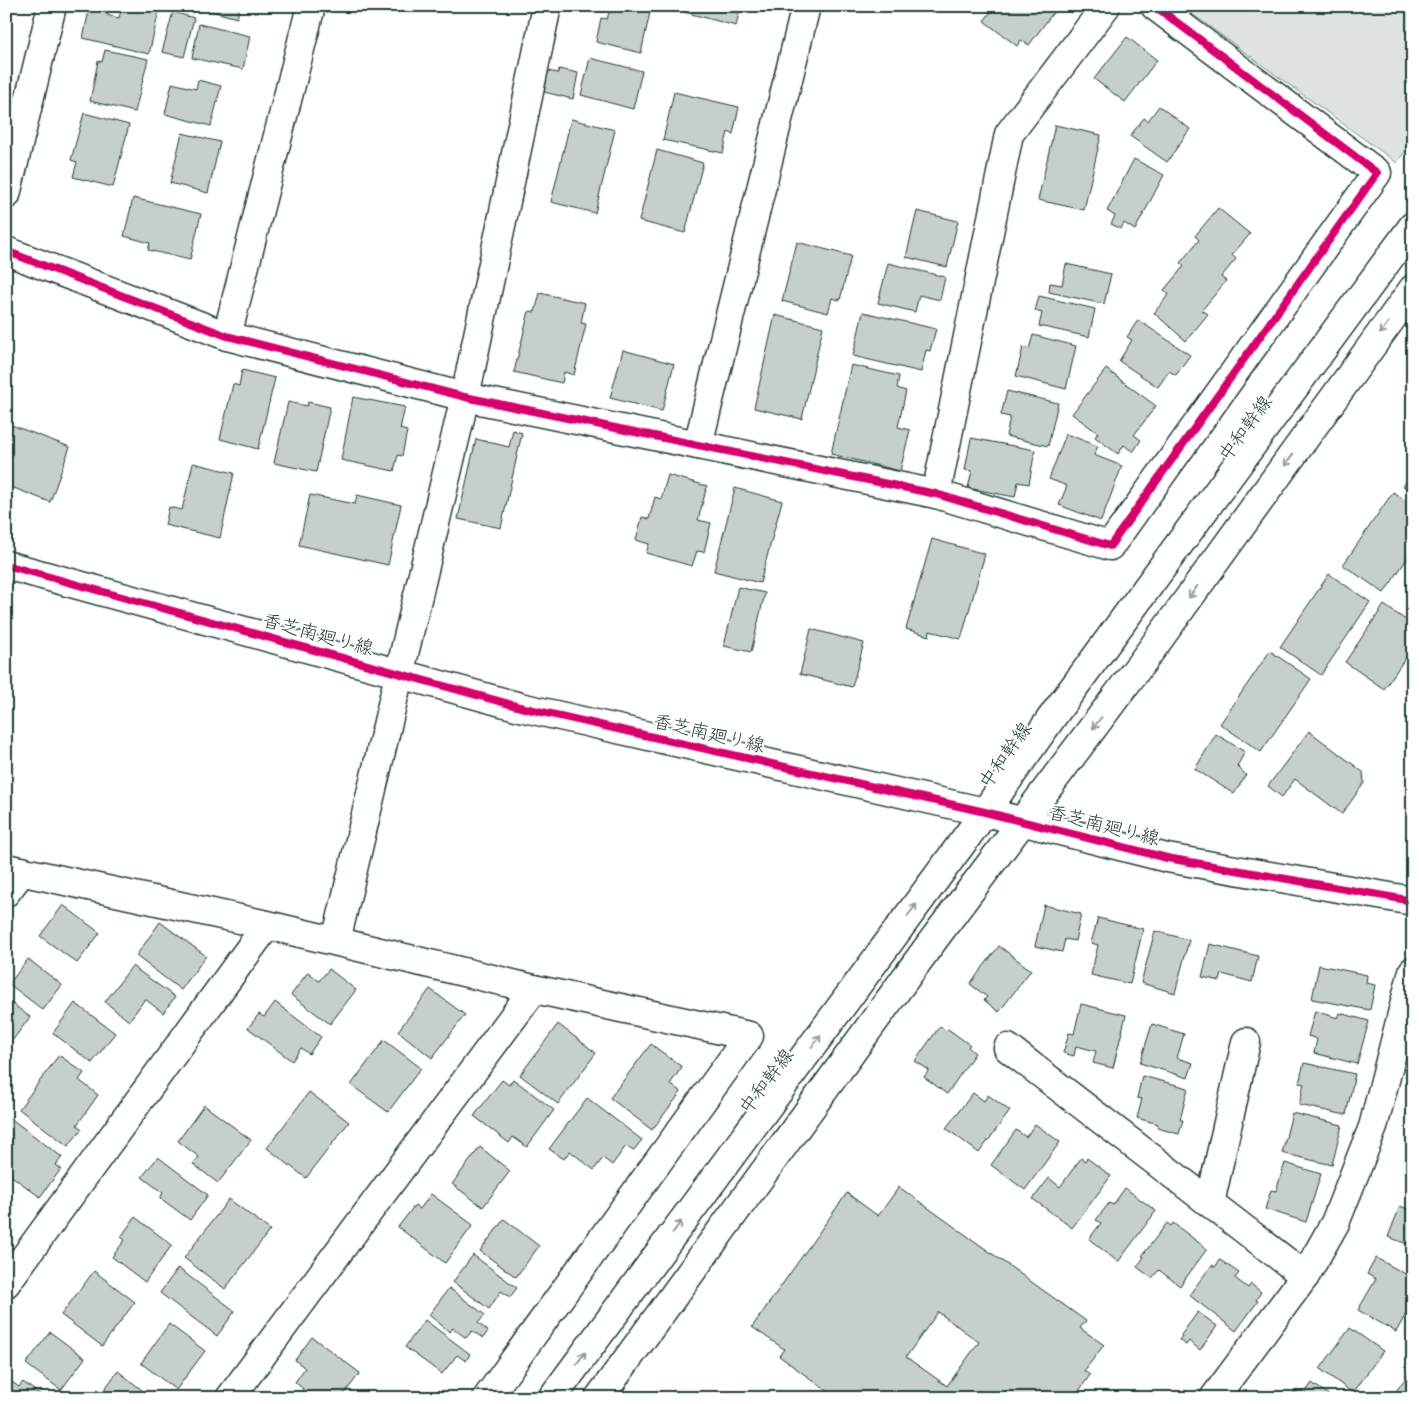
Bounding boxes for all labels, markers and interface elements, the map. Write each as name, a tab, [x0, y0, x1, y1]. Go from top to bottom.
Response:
one-way arrow	[1379, 321, 1389, 335]
street label: 中和幹線	[1213, 390, 1277, 466]
one-way arrow	[1284, 453, 1294, 467]
one-way arrow	[1188, 584, 1199, 598]
street label: 香芝南廻り線	[260, 607, 376, 661]
street label: 香芝南廻り線	[651, 708, 767, 758]
one-way arrow	[1092, 716, 1102, 730]
street label: 中和幹線	[973, 717, 1037, 793]
street label: 香芝南廻り線	[1046, 799, 1162, 851]
one-way arrow	[907, 904, 918, 917]
one-way arrow	[810, 1034, 821, 1048]
street label: 中和幹線	[733, 1043, 799, 1119]
one-way arrow	[672, 1220, 682, 1234]
one-way arrow	[576, 1351, 586, 1365]

